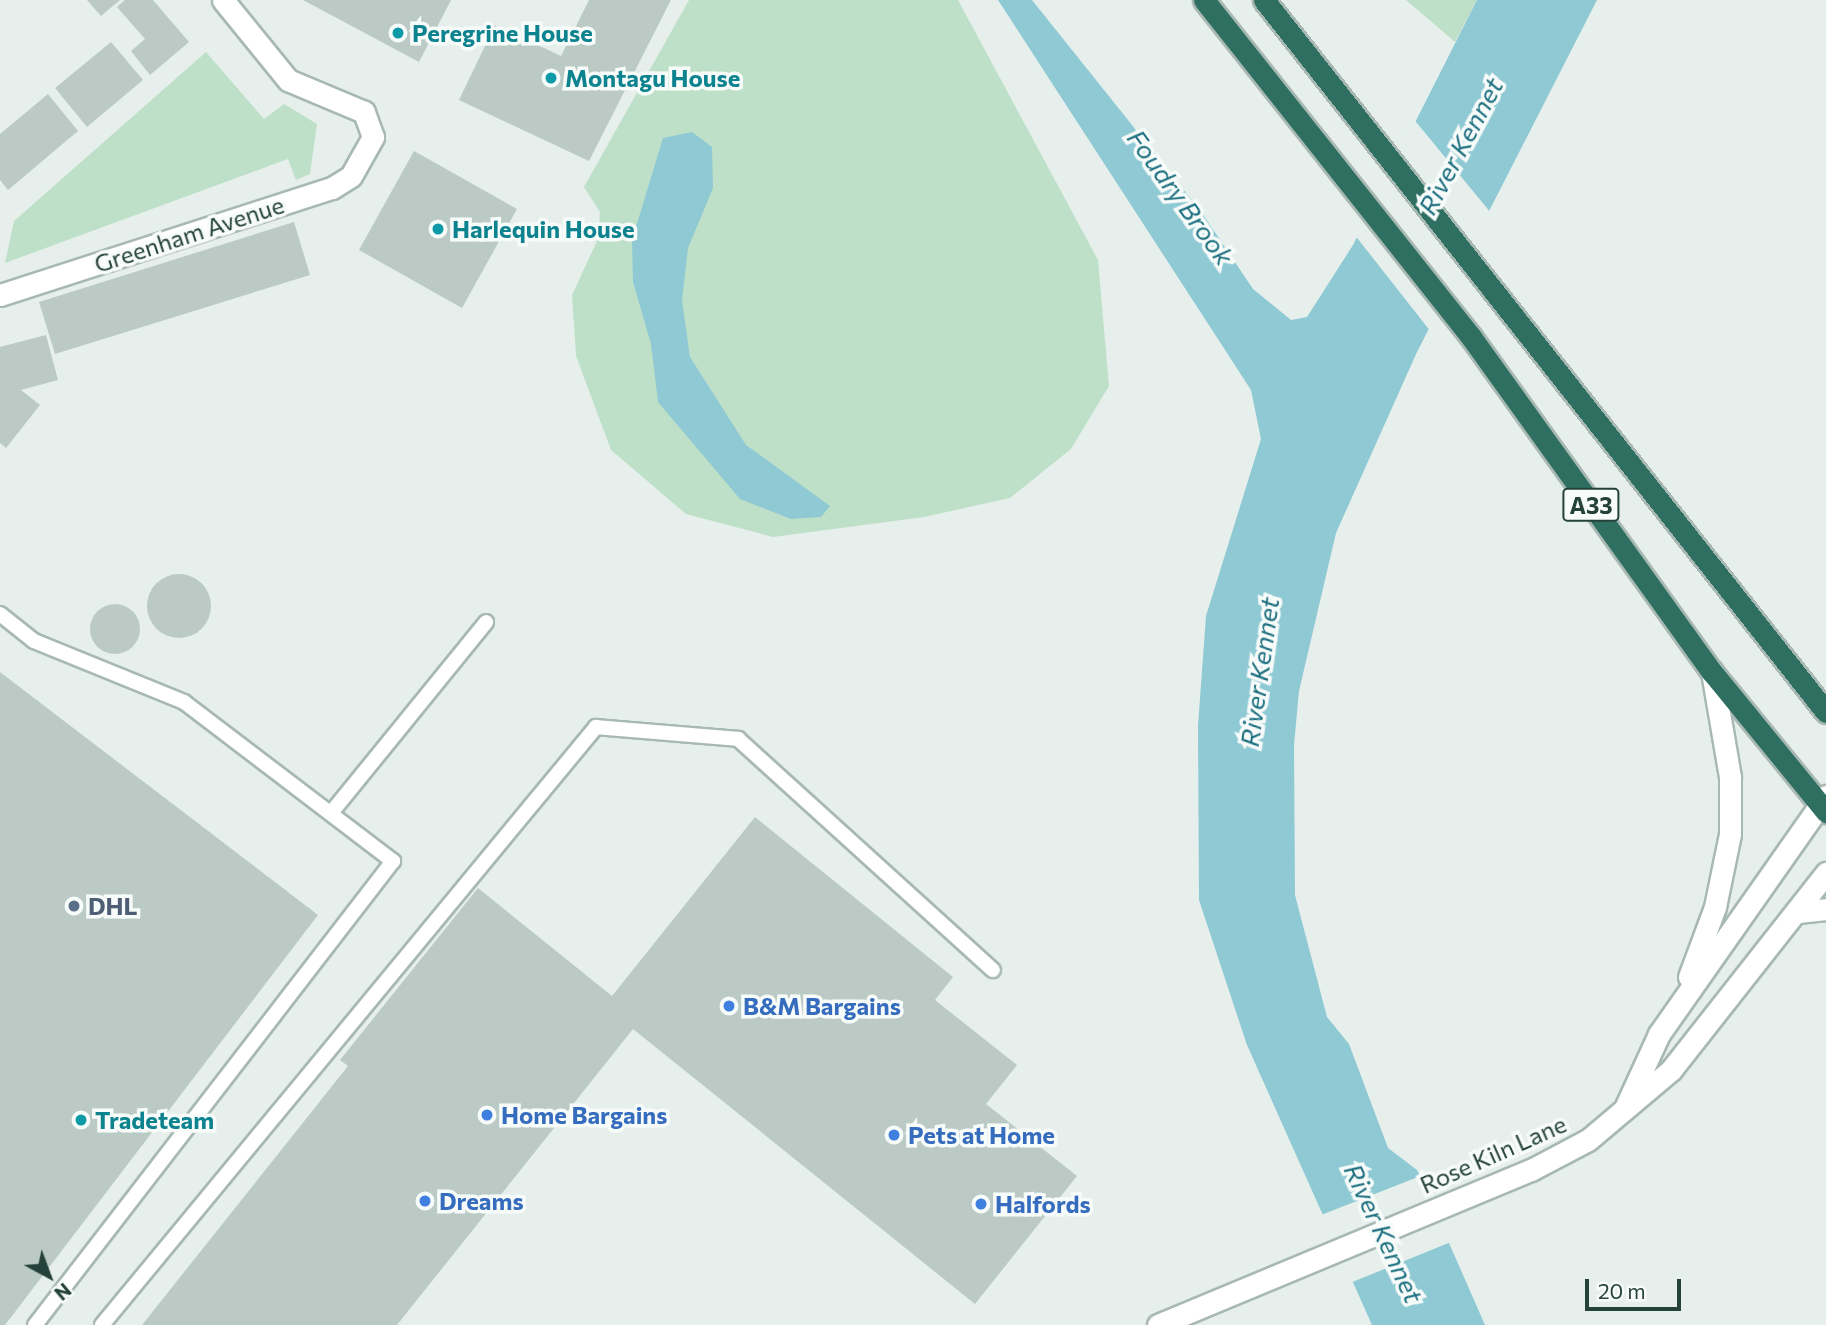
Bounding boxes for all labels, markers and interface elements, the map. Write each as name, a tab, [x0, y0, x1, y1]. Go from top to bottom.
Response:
place label: Peregrine House	[412, 19, 593, 47]
marker: Peregrine House	[390, 25, 406, 41]
place label: Montagu House	[565, 64, 740, 92]
marker: Montagu House	[543, 70, 559, 86]
water label: River Kennet	[1411, 72, 1509, 220]
water label: Foudry Brook	[1121, 123, 1241, 271]
street label: Greenham Avenue	[91, 190, 287, 278]
place label: Harlequin House	[452, 215, 635, 243]
marker: Harlequin House	[430, 221, 446, 237]
road number: A33	[1561, 485, 1621, 524]
water label: River Kennet	[1233, 595, 1285, 749]
place label: DHL	[88, 892, 138, 920]
marker: DHL	[66, 898, 82, 914]
place label: B&M Bargains	[743, 992, 901, 1020]
marker: B&M Bargains	[721, 998, 737, 1014]
place label: Home Bargains	[501, 1101, 667, 1129]
place label: Tradeteam	[95, 1106, 214, 1134]
marker: Home Bargains	[479, 1107, 495, 1123]
street label: Rose Kiln Lane	[1415, 1109, 1571, 1199]
marker: Tradeteam	[73, 1112, 89, 1128]
place label: Pets at Home	[908, 1121, 1055, 1149]
marker: Pets at Home	[886, 1127, 902, 1143]
water label: River Kennet	[1338, 1158, 1430, 1308]
place label: Dreams	[439, 1187, 524, 1215]
place label: Halfords	[995, 1190, 1091, 1218]
marker: Dreams	[417, 1193, 433, 1209]
marker: Halfords	[973, 1196, 989, 1212]
north arrow	[14, 1241, 84, 1311]
scale bar	[1588, 1266, 1684, 1310]
text: 20 m	[1598, 1278, 1646, 1303]
text: N	[50, 1279, 76, 1306]

